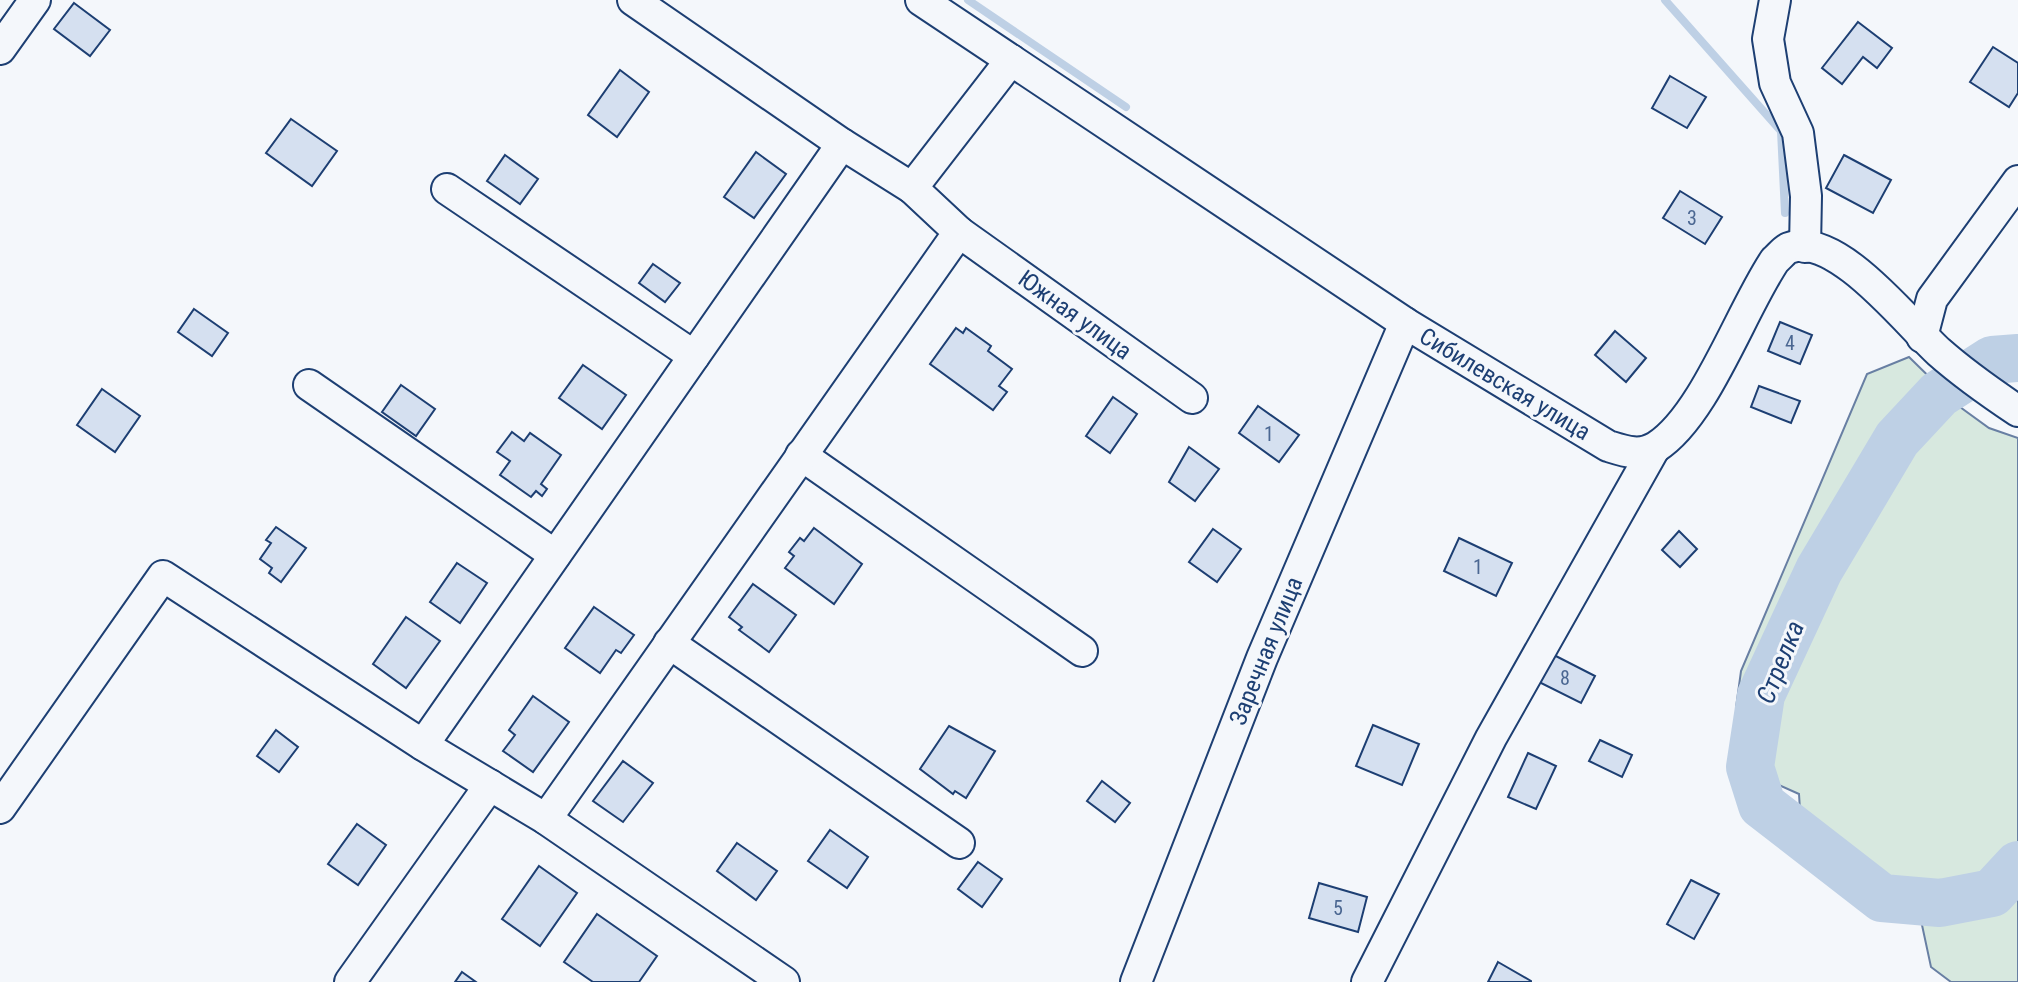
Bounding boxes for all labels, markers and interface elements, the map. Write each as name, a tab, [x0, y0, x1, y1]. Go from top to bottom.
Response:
house number: 3	[1687, 206, 1697, 230]
street label: Южная улица	[1013, 265, 1137, 365]
street label: Сибилевская улица	[1414, 322, 1596, 446]
house number: 4	[1785, 331, 1795, 355]
house number: 1	[1264, 422, 1274, 446]
house number: 1	[1473, 555, 1483, 579]
street label: Заречная улица	[1224, 573, 1308, 729]
water label: Стрелка	[1750, 616, 1810, 708]
house number: 8	[1560, 666, 1570, 690]
house number: 5	[1333, 896, 1343, 920]

